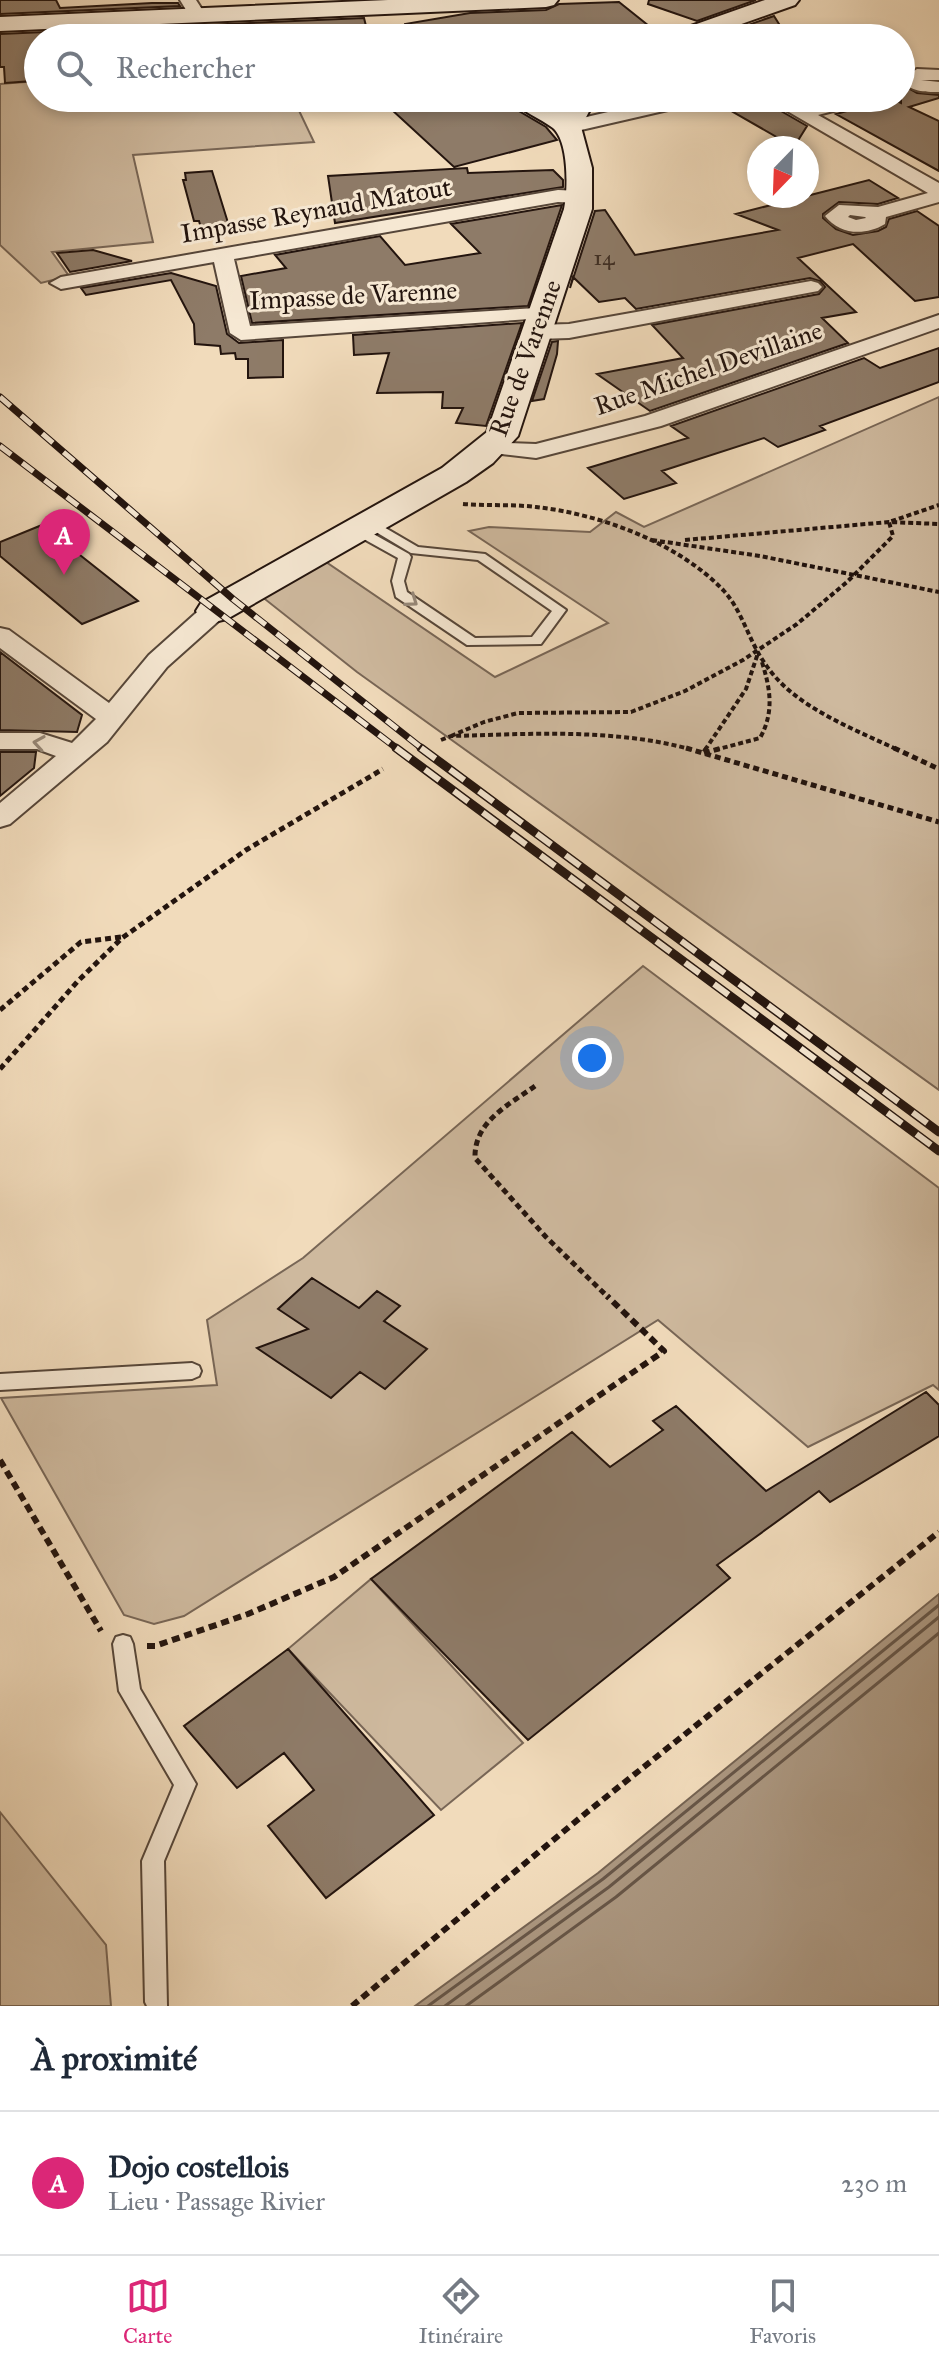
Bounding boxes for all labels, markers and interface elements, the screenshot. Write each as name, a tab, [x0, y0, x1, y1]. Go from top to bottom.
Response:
search box	[24, 24, 915, 112]
icon: search	[52, 46, 96, 90]
text: Rechercher	[116, 50, 255, 86]
north arrow	[747, 136, 819, 208]
street label: Impasse Reynaud Matout	[178, 170, 454, 250]
house number: 14	[594, 244, 615, 271]
street label: Impasse de Varenne	[248, 274, 458, 316]
street label: Rue de Varenne	[482, 275, 568, 441]
street label: Rue Michel Devillaine	[590, 314, 826, 422]
pin: A	[38, 509, 90, 575]
one-way arrow	[403, 591, 417, 606]
one-way arrow	[32, 736, 45, 753]
your location	[572, 1038, 612, 1078]
text: À proximité	[32, 2038, 197, 2079]
text: Dojo costellois	[108, 2149, 289, 2185]
text: A	[49, 2167, 67, 2199]
text: 230 m	[841, 2167, 907, 2199]
text: Lieu · Passage Rivier	[108, 2185, 325, 2217]
tab: Carte	[123, 2274, 172, 2349]
tab: Itinéraire	[418, 2274, 503, 2349]
tab: Favoris	[749, 2274, 816, 2349]

